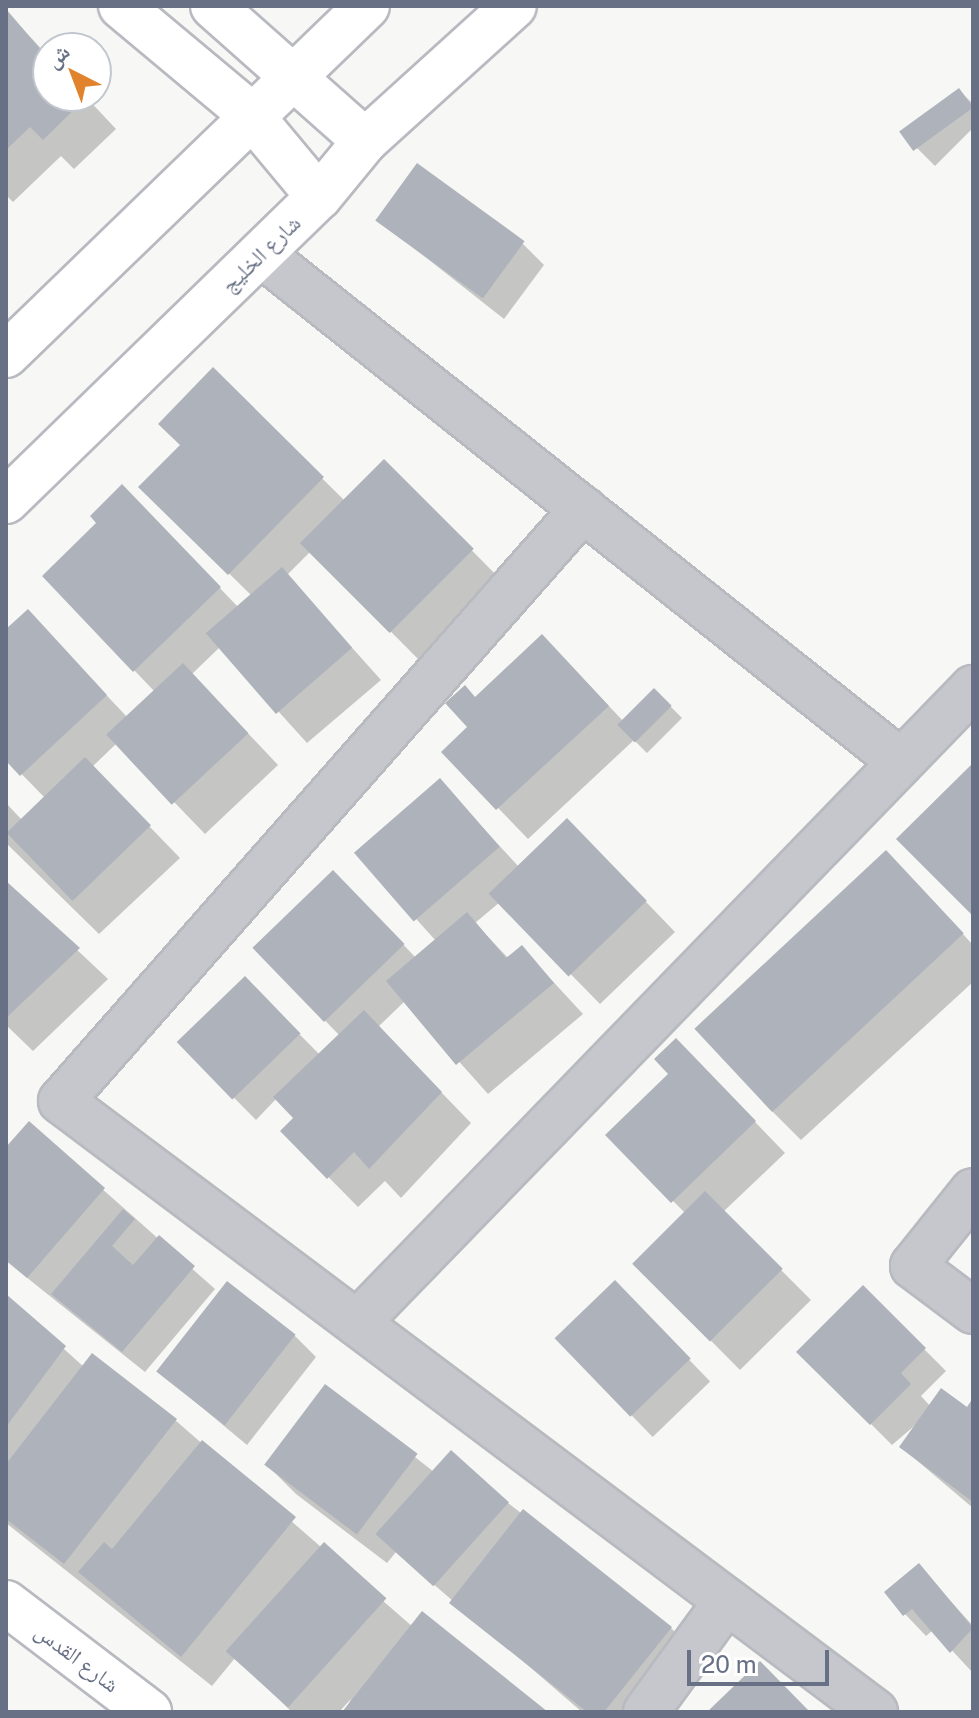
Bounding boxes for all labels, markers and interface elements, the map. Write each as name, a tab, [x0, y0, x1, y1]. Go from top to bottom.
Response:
north arrow	[32, 32, 112, 112]
text: ش	[40, 38, 75, 73]
street label: شارع الخليج	[216, 210, 306, 298]
street label: شارع القدس	[30, 1618, 124, 1698]
scale bar	[691, 1634, 833, 1684]
text: 20 m	[701, 1650, 757, 1678]

